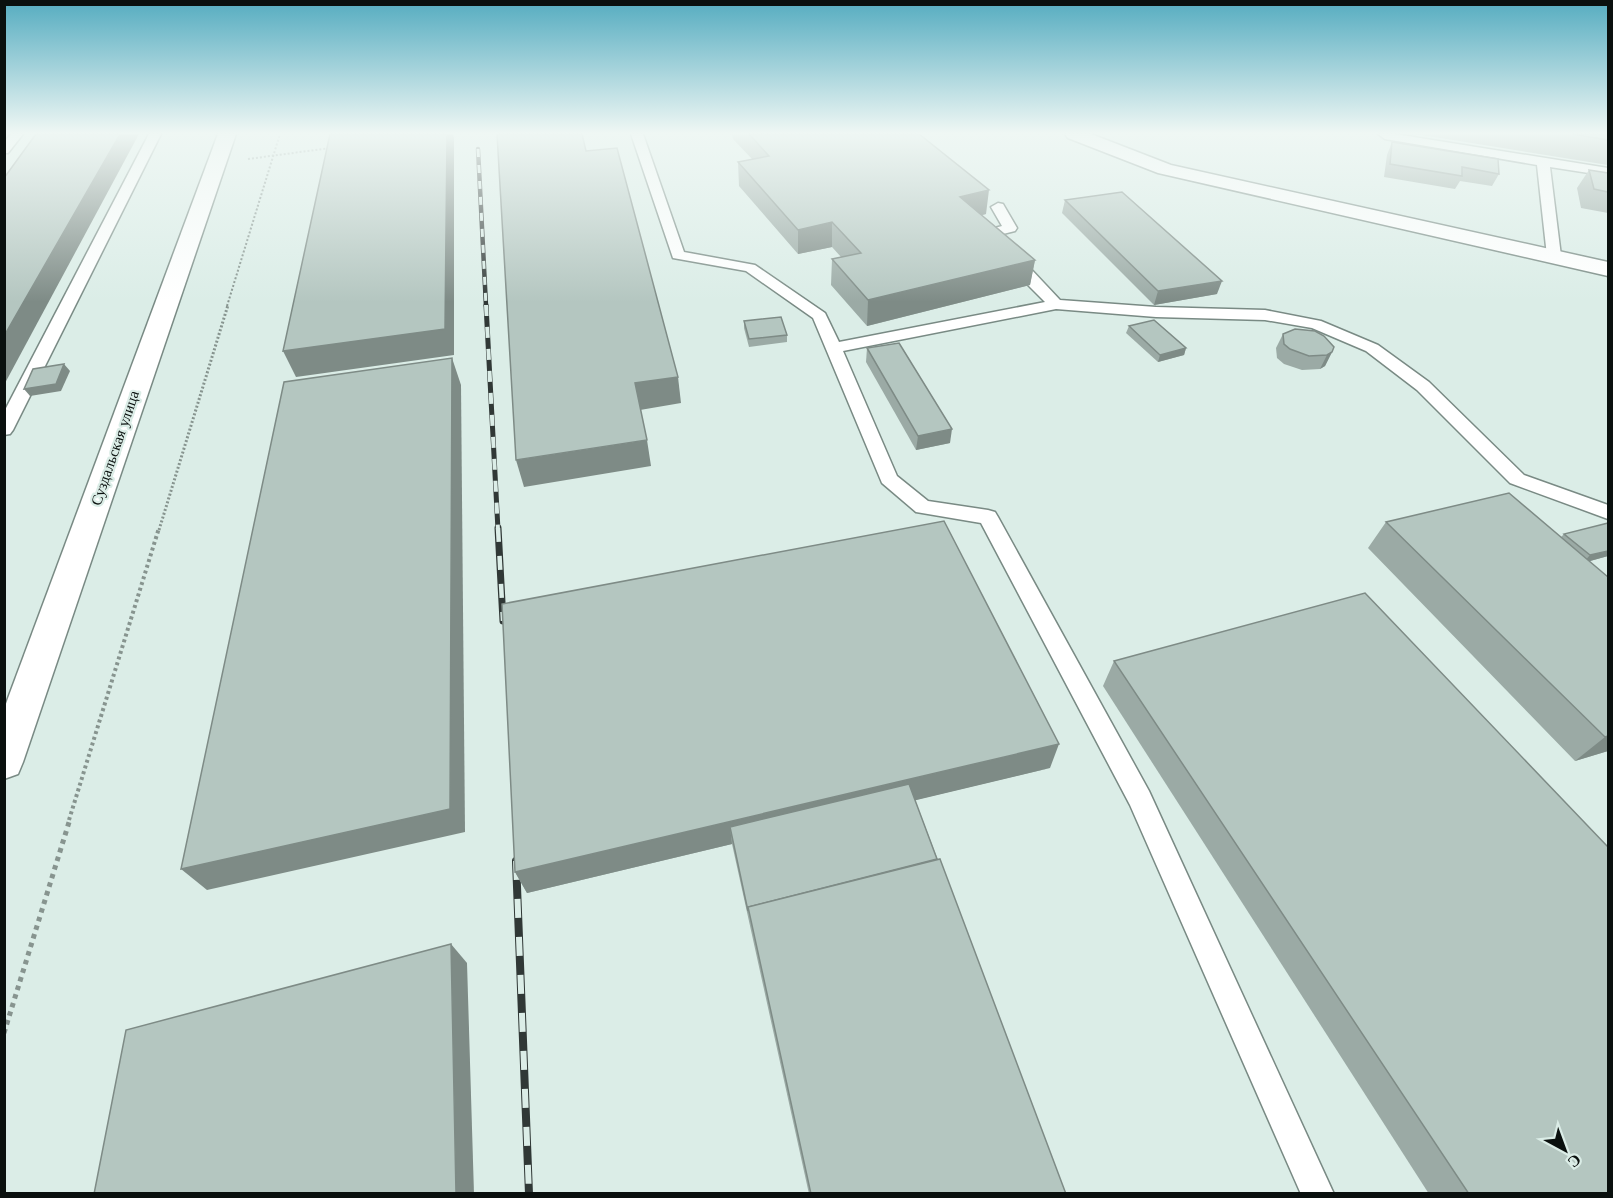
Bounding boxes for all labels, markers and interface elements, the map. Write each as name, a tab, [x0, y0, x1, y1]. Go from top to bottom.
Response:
street label: Суздальская улица	[86, 388, 143, 508]
north arrow	[1535, 1120, 1595, 1180]
text: С	[1564, 1150, 1586, 1173]

